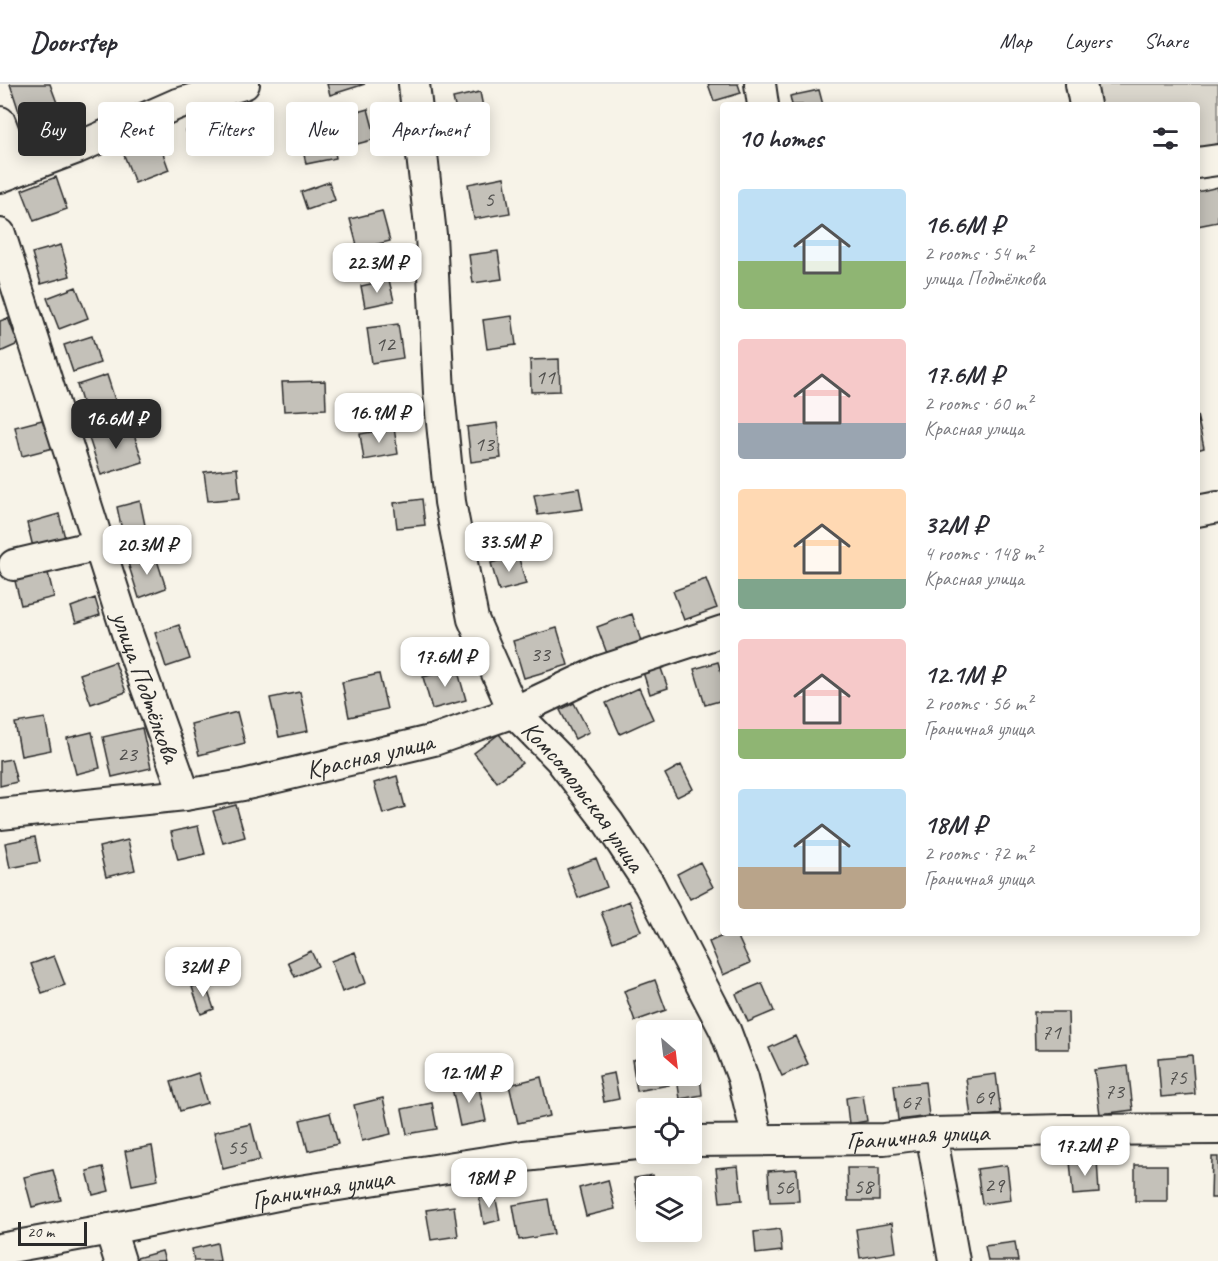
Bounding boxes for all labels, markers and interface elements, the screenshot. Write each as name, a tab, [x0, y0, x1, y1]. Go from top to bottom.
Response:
text: Doorstep	[30, 24, 116, 59]
text: Map	[999, 28, 1032, 54]
text: Layers	[1065, 28, 1111, 54]
text: Share	[1144, 28, 1188, 54]
chip: Buy	[18, 102, 86, 156]
chip: Rent	[98, 102, 174, 156]
chip: Filters	[186, 102, 274, 156]
chip: New	[286, 102, 358, 156]
chip: Apartment	[370, 102, 490, 156]
text: 10 homes	[738, 122, 823, 155]
icon: filters	[1149, 122, 1182, 155]
house number: 5	[484, 185, 495, 213]
text: 16.6M ₽	[924, 208, 1004, 241]
icon: home	[786, 213, 858, 285]
text: 2 rooms · 54 m²	[924, 241, 1032, 266]
pin: 22.3M ₽	[322, 243, 432, 294]
text: 22.3M ₽	[347, 250, 407, 275]
text: улица Подтёлкова	[924, 266, 1045, 291]
house number: 12	[375, 330, 397, 358]
text: 17.6M ₽	[924, 358, 1003, 391]
house number: 11	[535, 363, 556, 391]
icon: home	[786, 363, 858, 435]
text: 2 rooms · 60 m²	[924, 391, 1032, 416]
pin: 16.9M ₽	[324, 393, 434, 444]
pin: 16.6M ₽	[61, 399, 171, 450]
text: 16.9M ₽	[349, 400, 409, 425]
text: 16.6M ₽	[85, 406, 147, 431]
text: Красная улица	[924, 416, 1024, 441]
house number: 13	[474, 430, 496, 458]
text: 32M ₽	[924, 508, 986, 541]
icon: home	[786, 513, 858, 585]
pin: 33.5M ₽	[454, 522, 564, 573]
pin: 20.3M ₽	[92, 525, 202, 576]
text: 33.5M ₽	[479, 529, 539, 554]
text: 20.3M ₽	[117, 532, 177, 557]
text: 4 rooms · 148 m²	[924, 541, 1041, 566]
text: Красная улица	[924, 566, 1024, 591]
street label: улица Подтёлкова	[104, 606, 188, 768]
pin: 17.6M ₽	[390, 637, 500, 688]
house number: 33	[530, 640, 552, 668]
text: 17.6M ₽	[414, 644, 476, 669]
text: 12.1M ₽	[924, 658, 1003, 691]
icon: home	[786, 663, 858, 735]
text: 2 rooms · 56 m²	[924, 691, 1032, 716]
street label: Комсомольская улица	[514, 713, 653, 880]
text: Граничная улица	[924, 716, 1034, 741]
street label: Красная улица	[303, 724, 439, 787]
house number: 23	[117, 740, 139, 768]
text: 18M ₽	[924, 808, 986, 841]
icon: home	[786, 813, 858, 885]
text: 2 rooms · 72 m²	[924, 841, 1032, 866]
text: Граничная улица	[924, 866, 1034, 891]
pin: 32M ₽	[161, 947, 245, 998]
text: 32M ₽	[179, 954, 227, 979]
house number: 71	[1041, 1018, 1062, 1046]
north arrow	[636, 1020, 702, 1086]
map controls	[636, 1020, 702, 1242]
pin: 12.1M ₽	[414, 1053, 524, 1104]
text: 12.1M ₽	[439, 1060, 499, 1085]
house number: 75	[1167, 1063, 1188, 1091]
house number: 73	[1104, 1077, 1126, 1105]
house number: 69	[974, 1083, 996, 1111]
house number: 67	[901, 1088, 922, 1116]
button: locate	[636, 1098, 702, 1164]
street label: Граничная улица	[846, 1116, 991, 1156]
pin: 17.2M ₽	[1030, 1126, 1140, 1177]
house number: 55	[227, 1133, 248, 1161]
text: 17.2M ₽	[1055, 1133, 1115, 1158]
pin: 18M ₽	[447, 1158, 531, 1209]
street label: Граничная улица	[249, 1160, 397, 1217]
text: 18M ₽	[465, 1165, 513, 1190]
house number: 29	[984, 1171, 1006, 1199]
house number: 58	[853, 1172, 875, 1200]
house number: 56	[774, 1173, 795, 1201]
button: layers	[636, 1176, 702, 1242]
scale bar	[18, 1219, 87, 1246]
text: 20 m	[27, 1222, 54, 1242]

